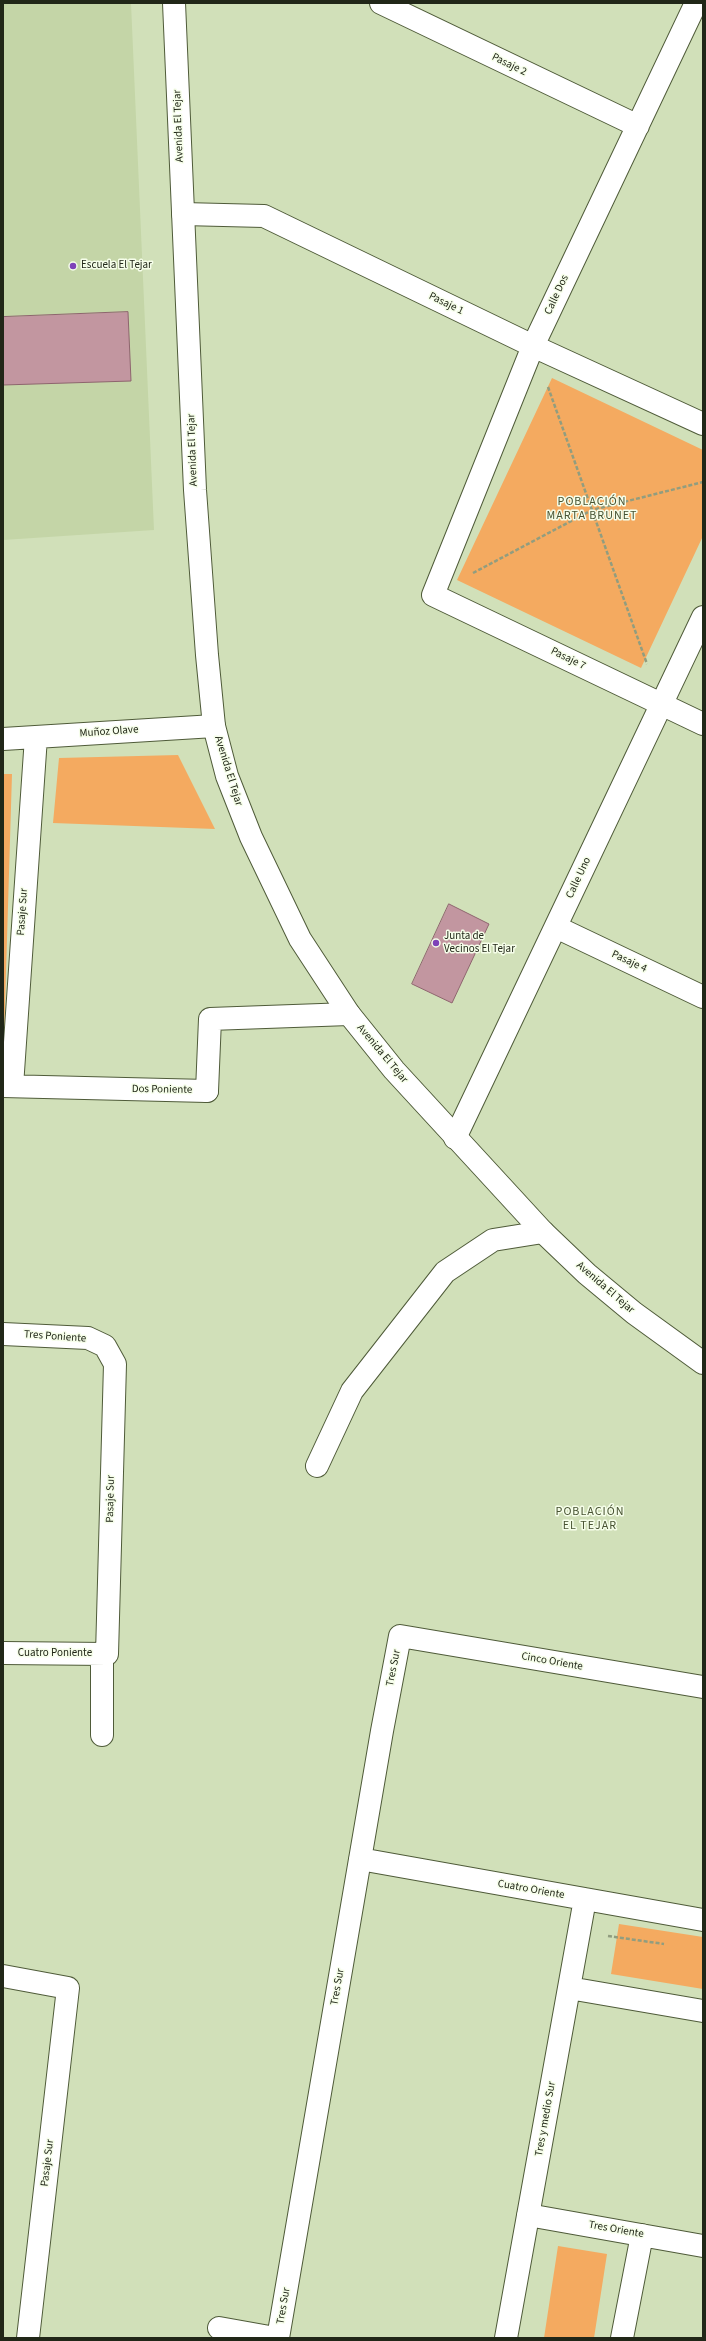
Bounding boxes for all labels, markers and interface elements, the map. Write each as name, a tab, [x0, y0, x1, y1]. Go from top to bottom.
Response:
street label: Pasaje 2	[489, 51, 529, 79]
street label: Avenida El Tejar	[171, 90, 187, 162]
place label: Escuela El Tejar	[81, 259, 152, 273]
marker: Escuela El Tejar	[68, 261, 78, 271]
street label: Calle Dos	[542, 273, 572, 317]
street label: Pasaje 1	[426, 290, 466, 318]
street label: Avenida El Tejar	[185, 414, 201, 486]
district label: POBLACIÓN MARTA BRUNET	[547, 495, 637, 523]
street label: Pasaje 7	[548, 645, 588, 673]
street label: Muñoz Olave	[79, 723, 139, 741]
street label: Avenida El Tejar	[211, 734, 245, 808]
street label: Calle Uno	[564, 855, 594, 901]
street label: Pasaje Sur	[15, 888, 31, 936]
place label: Junta de Vecinos El Tejar	[444, 930, 515, 956]
marker: Junta de Vecinos El Tejar	[431, 938, 441, 948]
street label: Pasaje 4	[609, 948, 649, 976]
street label: Avenida El Tejar	[354, 1022, 410, 1086]
street label: Dos Poniente	[132, 1083, 192, 1097]
street label: Avenida El Tejar	[573, 1259, 637, 1317]
street label: Tres Poniente	[23, 1328, 87, 1346]
street label: Pasaje Sur	[104, 1475, 118, 1523]
district label: POBLACIÓN EL TEJAR	[556, 1505, 624, 1533]
street label: Cuatro Poniente	[18, 1647, 92, 1661]
street label: Tres Sur	[384, 1649, 404, 1687]
street label: Cinco Oriente	[520, 1650, 584, 1674]
street label: Cuatro Oriente	[497, 1878, 565, 1902]
street label: Tres Sur	[328, 1968, 348, 2006]
street label: Tres y medio Sur	[533, 2080, 559, 2158]
street label: Pasaje Sur	[39, 2139, 57, 2187]
street label: Tres Oriente	[587, 2219, 645, 2241]
street label: Tres Sur	[274, 2287, 294, 2325]

